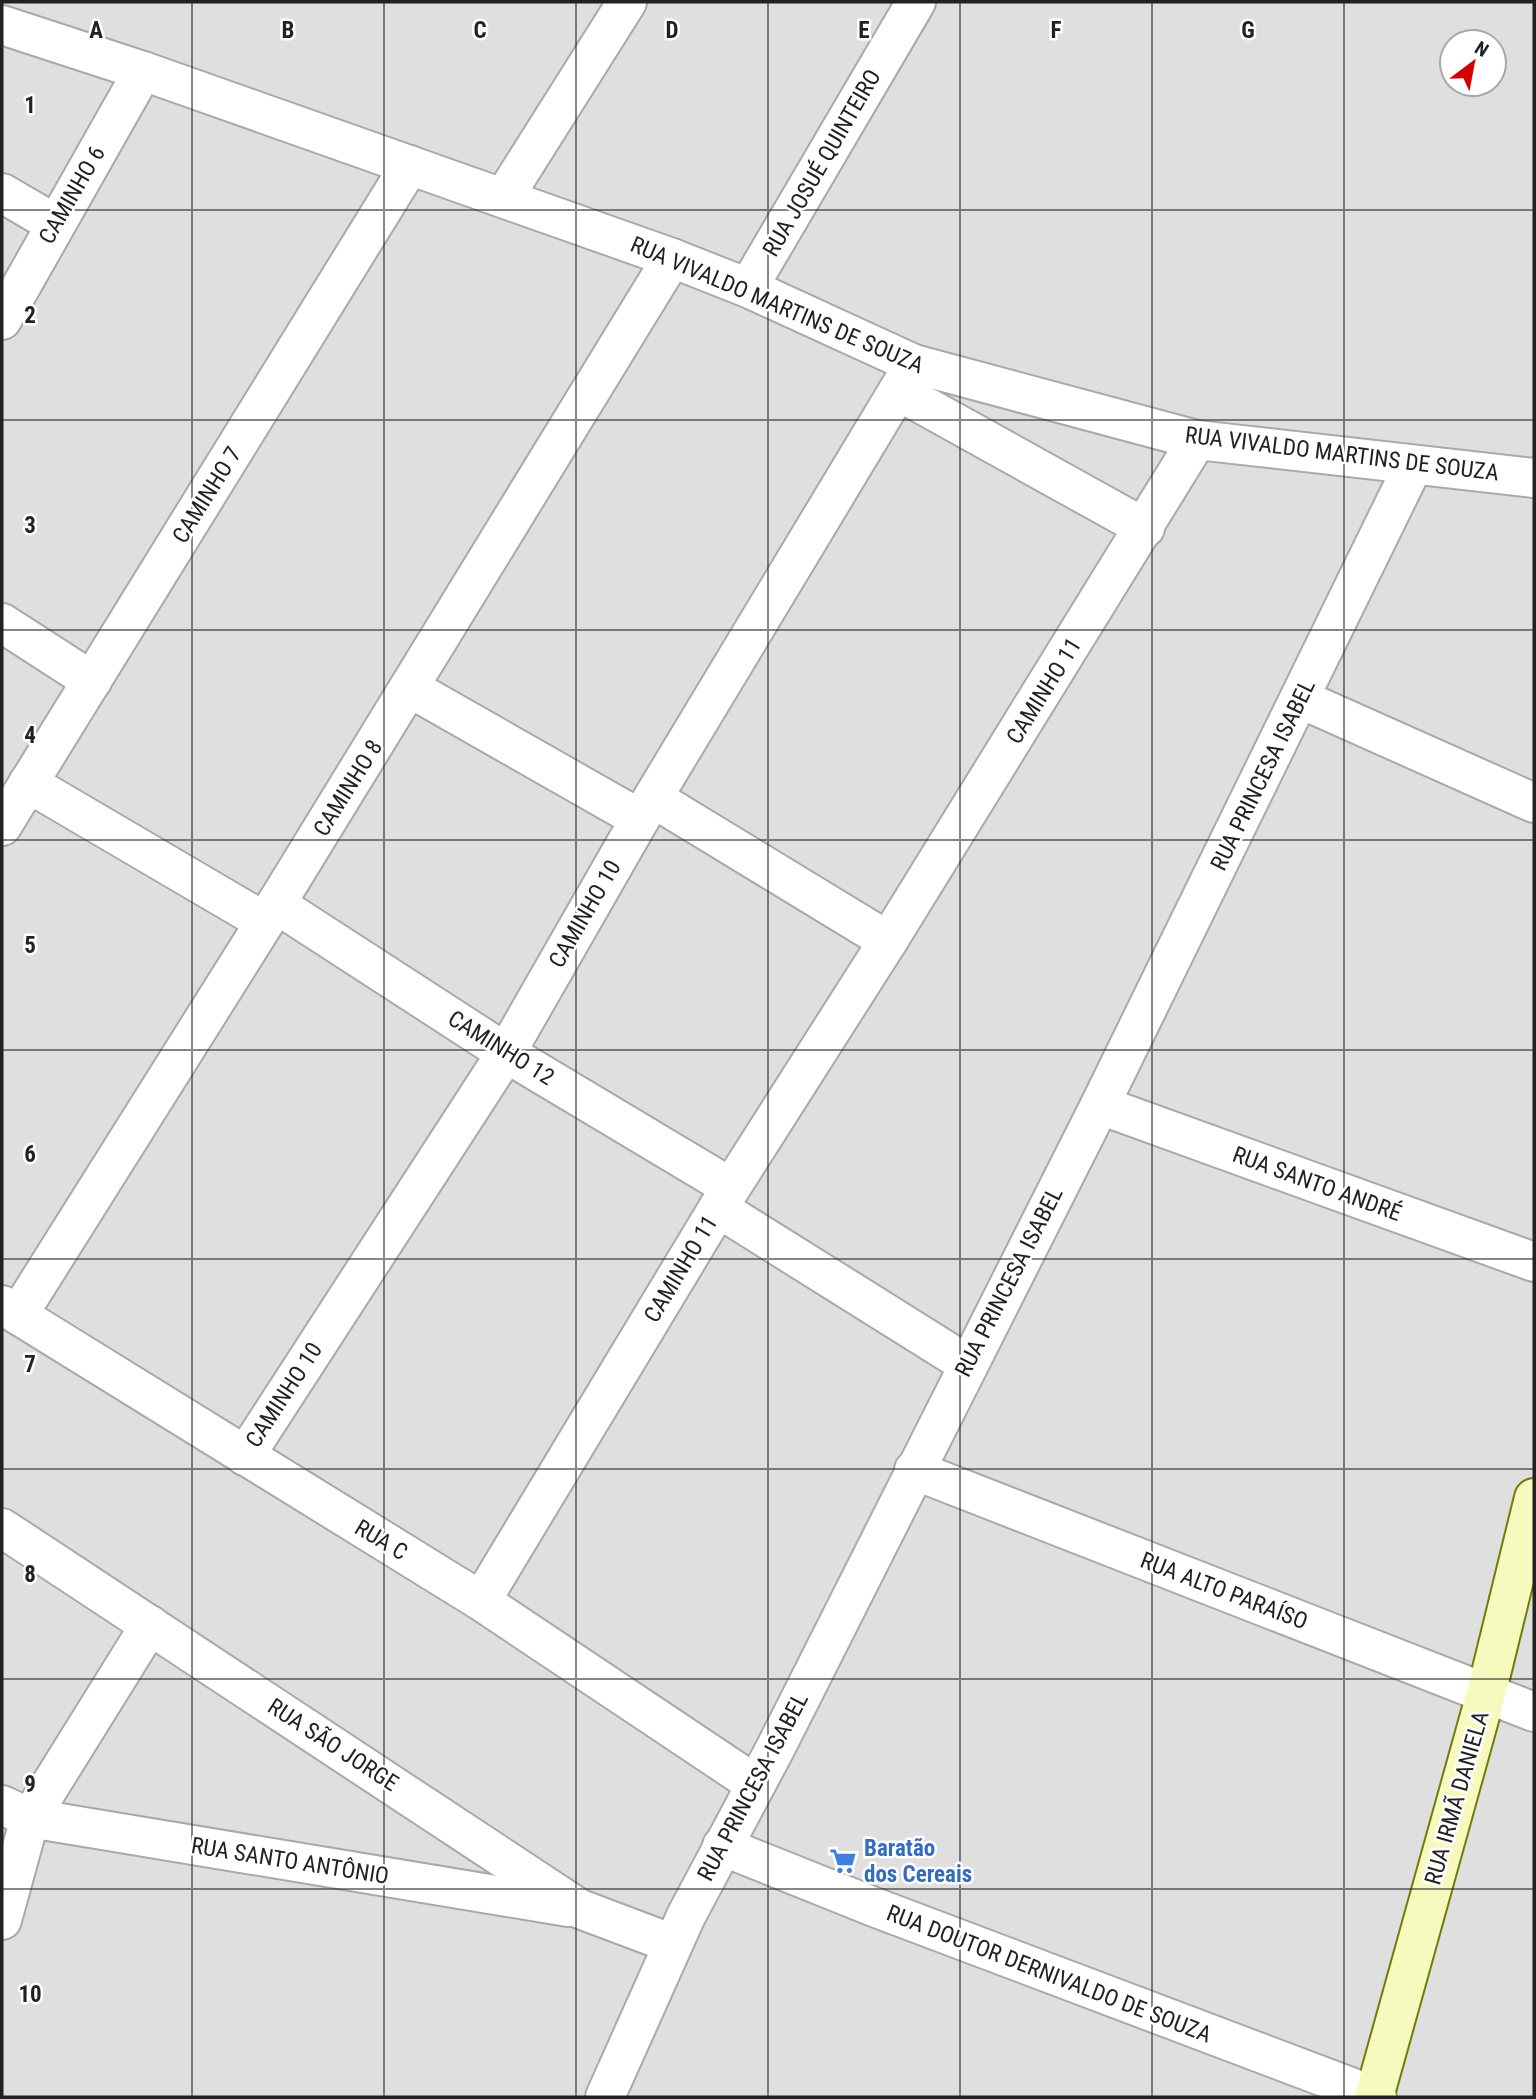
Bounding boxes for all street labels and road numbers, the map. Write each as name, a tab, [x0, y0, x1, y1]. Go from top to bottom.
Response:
street label: RUA JOSUÉ QUINTEIRO	[757, 64, 887, 261]
street label: CAMINHO 6	[33, 141, 111, 249]
street label: RUA VIVALDO MARTINS DE SOUZA	[626, 231, 928, 379]
street label: RUA VIVALDO MARTINS DE SOUZA	[1184, 421, 1500, 487]
street label: CAMINHO 7	[167, 442, 247, 548]
street label: CAMINHO 11	[1001, 633, 1087, 749]
street label: RUA PRINCESA ISABEL	[1205, 675, 1321, 875]
street label: CAMINHO 8	[308, 735, 388, 841]
street label: CAMINHO 10	[543, 855, 627, 973]
street label: CAMINHO 12	[443, 1005, 559, 1091]
street label: RUA SANTO ANDRÉ	[1229, 1140, 1405, 1227]
street label: RUA PRINCESA ISABEL	[949, 1183, 1069, 1381]
street label: CAMINHO 11	[639, 1211, 723, 1327]
street label: CAMINHO 10	[240, 1337, 328, 1453]
street label: RUA C	[350, 1514, 412, 1566]
street label: RUA ALTO PARAÍSO	[1137, 1546, 1312, 1635]
street label: RUA PRINCESA ISABEL	[692, 1688, 814, 1886]
street label: RUA SÃO JORGE	[263, 1692, 404, 1797]
street label: RUA IRMÃ DANIELA	[1418, 1708, 1495, 1888]
street label: RUA SANTO ANTÔNIO	[189, 1831, 391, 1890]
street label: RUA DOUTOR DERNIVALDO DE SOUZA	[883, 1899, 1215, 2049]

